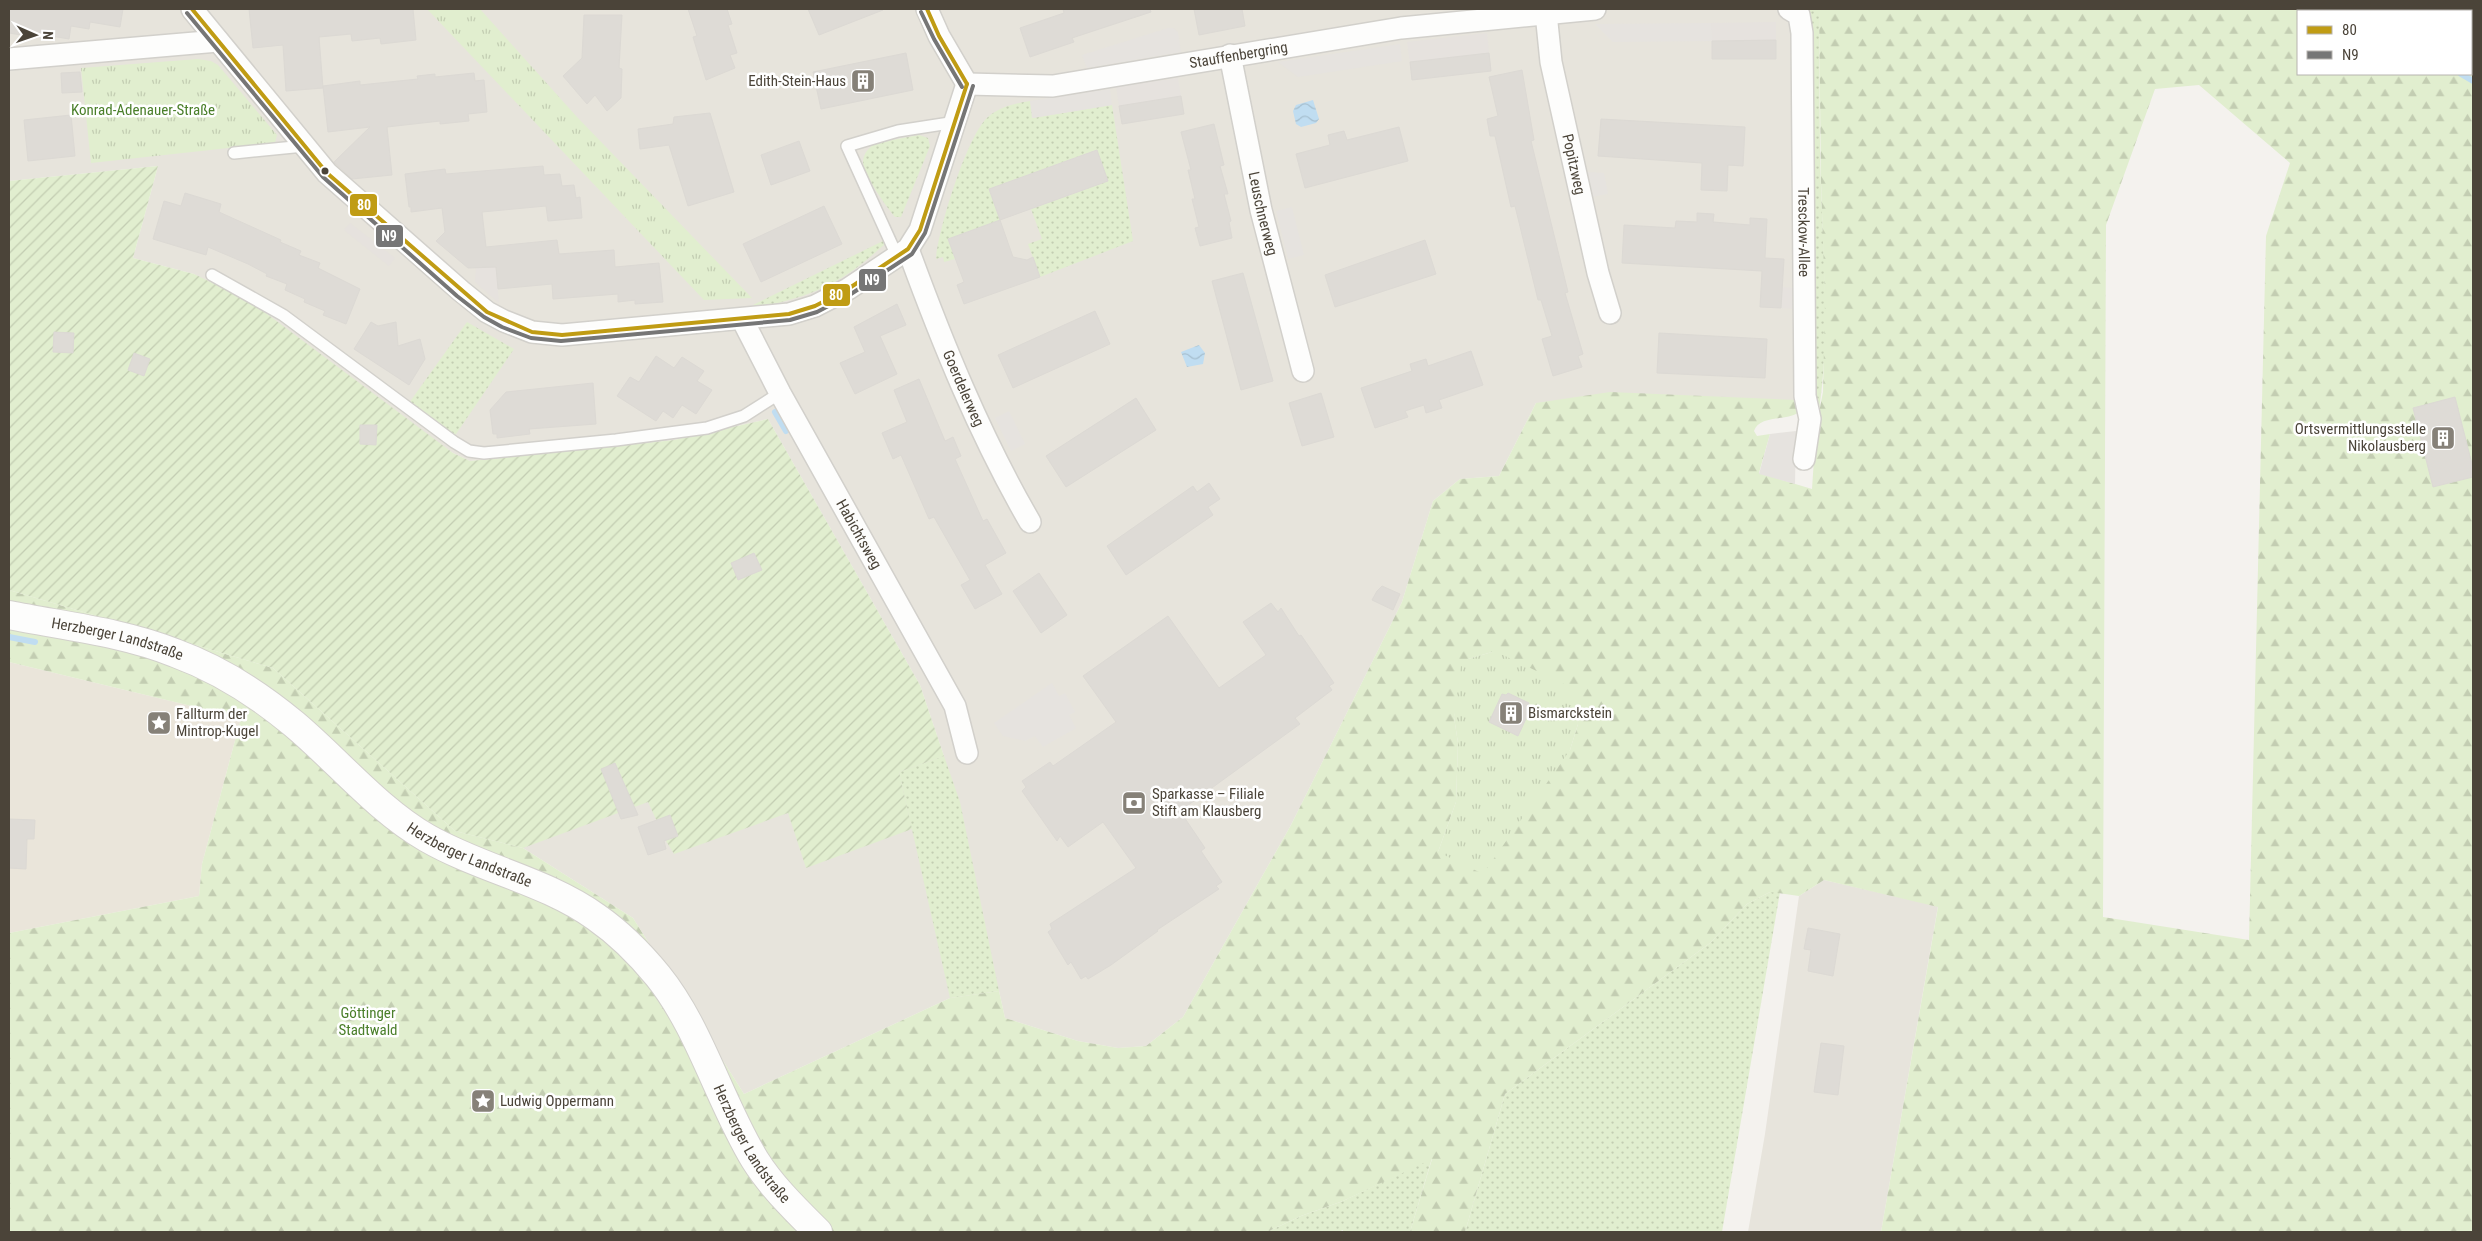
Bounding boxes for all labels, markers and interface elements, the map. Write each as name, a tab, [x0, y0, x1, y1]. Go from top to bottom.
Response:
north arrow	[10, 10, 60, 60]
legend	[2297, 10, 2472, 75]
text: 80	[2342, 21, 2357, 39]
text: N	[40, 31, 56, 40]
street label: Stauffenbergring	[1188, 38, 1289, 72]
text: N9	[2342, 46, 2359, 64]
building icon: Edith-Stein-Haus	[850, 68, 876, 94]
place label: Edith-Stein-Haus	[748, 72, 846, 90]
park label: Konrad-Adenauer-Straße	[71, 101, 215, 119]
street label: Popitzweg	[1558, 132, 1589, 196]
unlabelled marker	[320, 166, 330, 176]
street label: Leuschnerweg	[1245, 170, 1282, 258]
street label: Tresckow-Allee	[1794, 187, 1813, 277]
line badge: 80	[349, 193, 378, 217]
text: 80	[357, 197, 371, 213]
line badge: N9	[375, 224, 404, 248]
text: N9	[381, 228, 397, 244]
line badge: N9	[858, 268, 887, 292]
text: N9	[864, 272, 880, 288]
line badge: 80	[822, 283, 851, 307]
text: 80	[829, 287, 843, 303]
street label: Goerdelerweg	[939, 347, 988, 430]
place label: Ortsvermittlungsstelle Nikolausberg	[2295, 420, 2426, 455]
building icon: Ortsvermittlungsstelle Nikolausberg	[2430, 425, 2456, 451]
street label: Habichtsweg	[832, 496, 886, 572]
street label: Herzberger Landstraße	[50, 614, 186, 664]
building icon: Bismarckstein	[1498, 700, 1524, 726]
place label: Bismarckstein	[1528, 704, 1612, 722]
place label: Fallturm der Mintrop-Kugel	[176, 705, 259, 740]
place icon: Fallturm der Mintrop-Kugel	[146, 710, 172, 736]
place label: Sparkasse – Filiale Stift am Klausberg	[1152, 785, 1264, 820]
bank icon: Sparkasse – Filiale Stift am Klausberg	[1121, 790, 1147, 816]
street label: Herzberger Landstraße	[403, 819, 534, 891]
park label: Göttinger Stadtwald	[338, 1004, 398, 1039]
street label: Herzberger Landstraße	[710, 1082, 794, 1207]
place icon: Ludwig Oppermann	[470, 1088, 496, 1114]
place label: Ludwig Oppermann	[500, 1092, 614, 1110]

